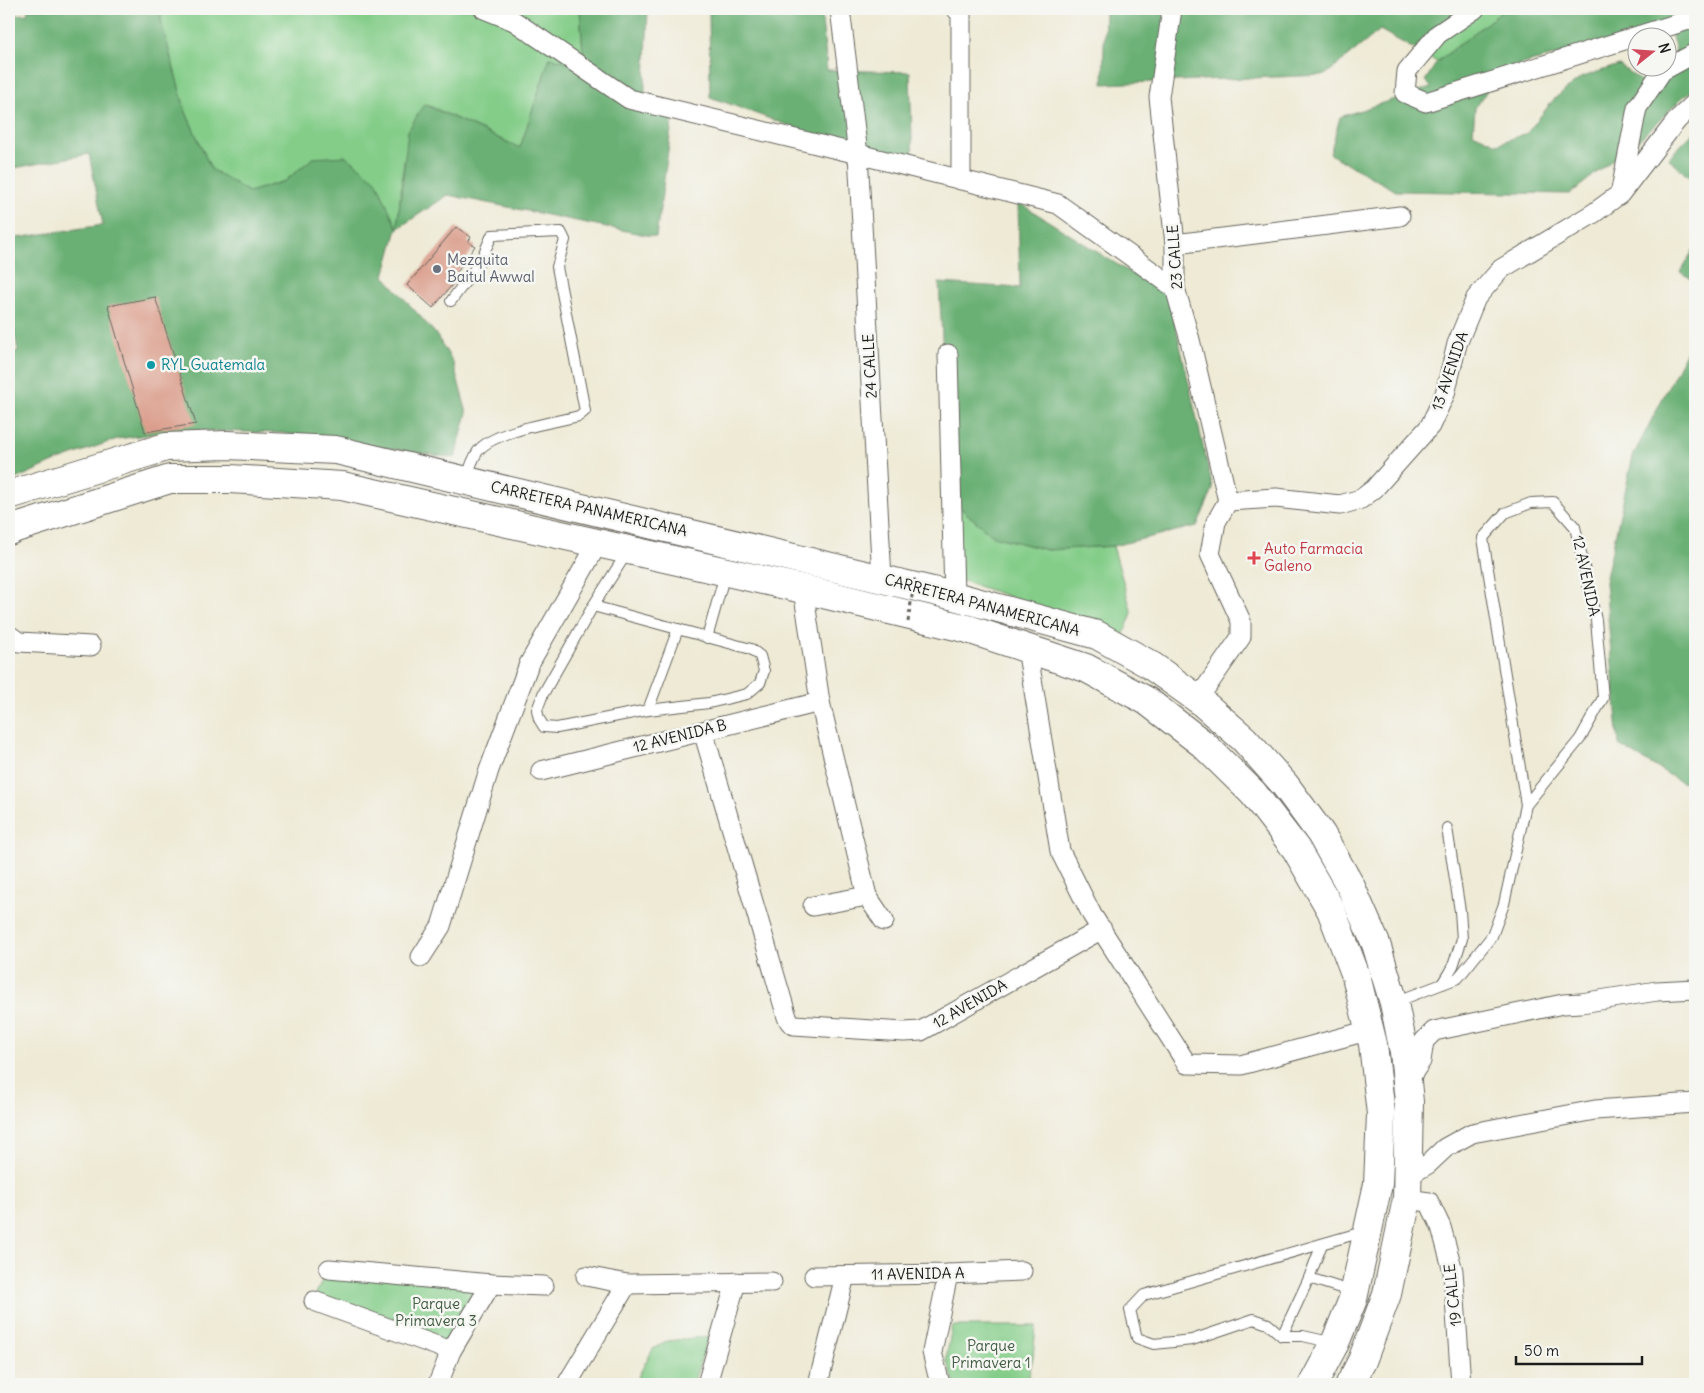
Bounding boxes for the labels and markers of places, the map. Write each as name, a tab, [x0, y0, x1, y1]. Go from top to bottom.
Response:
place label: Mezquita Baitul Awwal	[447, 250, 535, 286]
marker: Mezquita Baitul Awwal	[431, 263, 443, 275]
place label: RYL Guatemala	[161, 355, 266, 374]
marker: RYL Guatemala	[145, 359, 157, 371]
place label: Auto Farmacia Galeno	[1264, 539, 1364, 575]
marker: Auto Farmacia Galeno	[1248, 552, 1260, 564]

